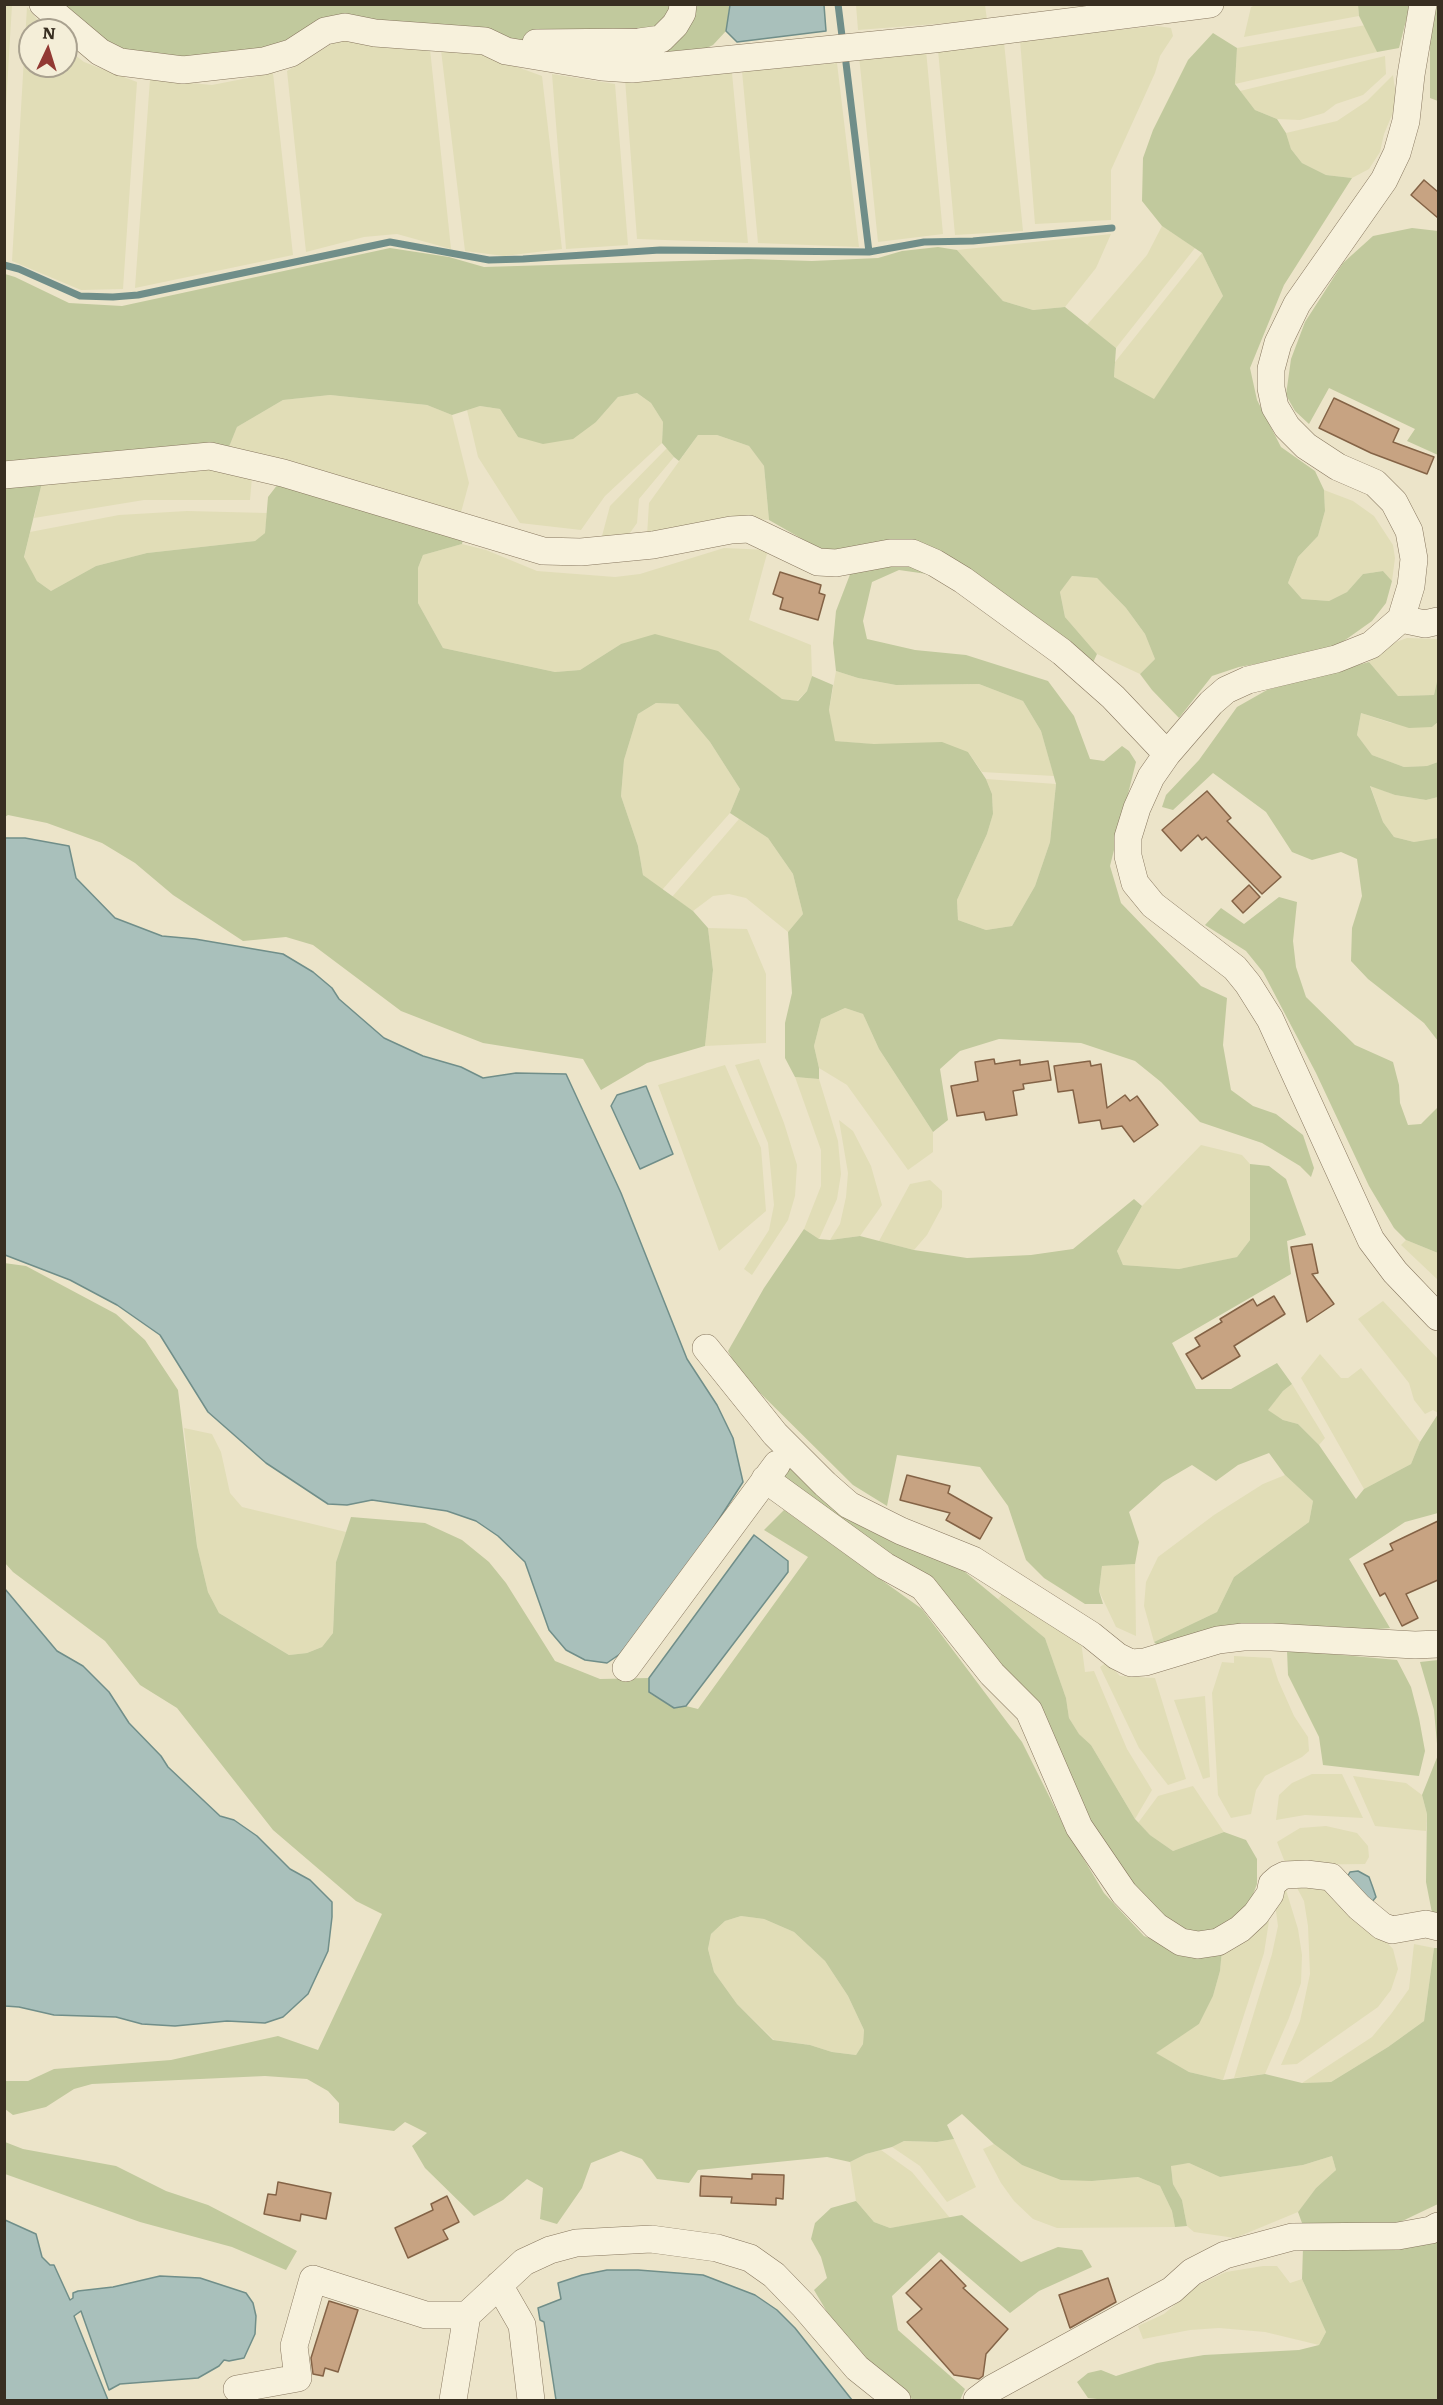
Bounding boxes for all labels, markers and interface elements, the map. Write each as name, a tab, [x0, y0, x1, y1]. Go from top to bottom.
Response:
north arrow	[18, 18, 78, 78]
text: N	[42, 20, 57, 44]

